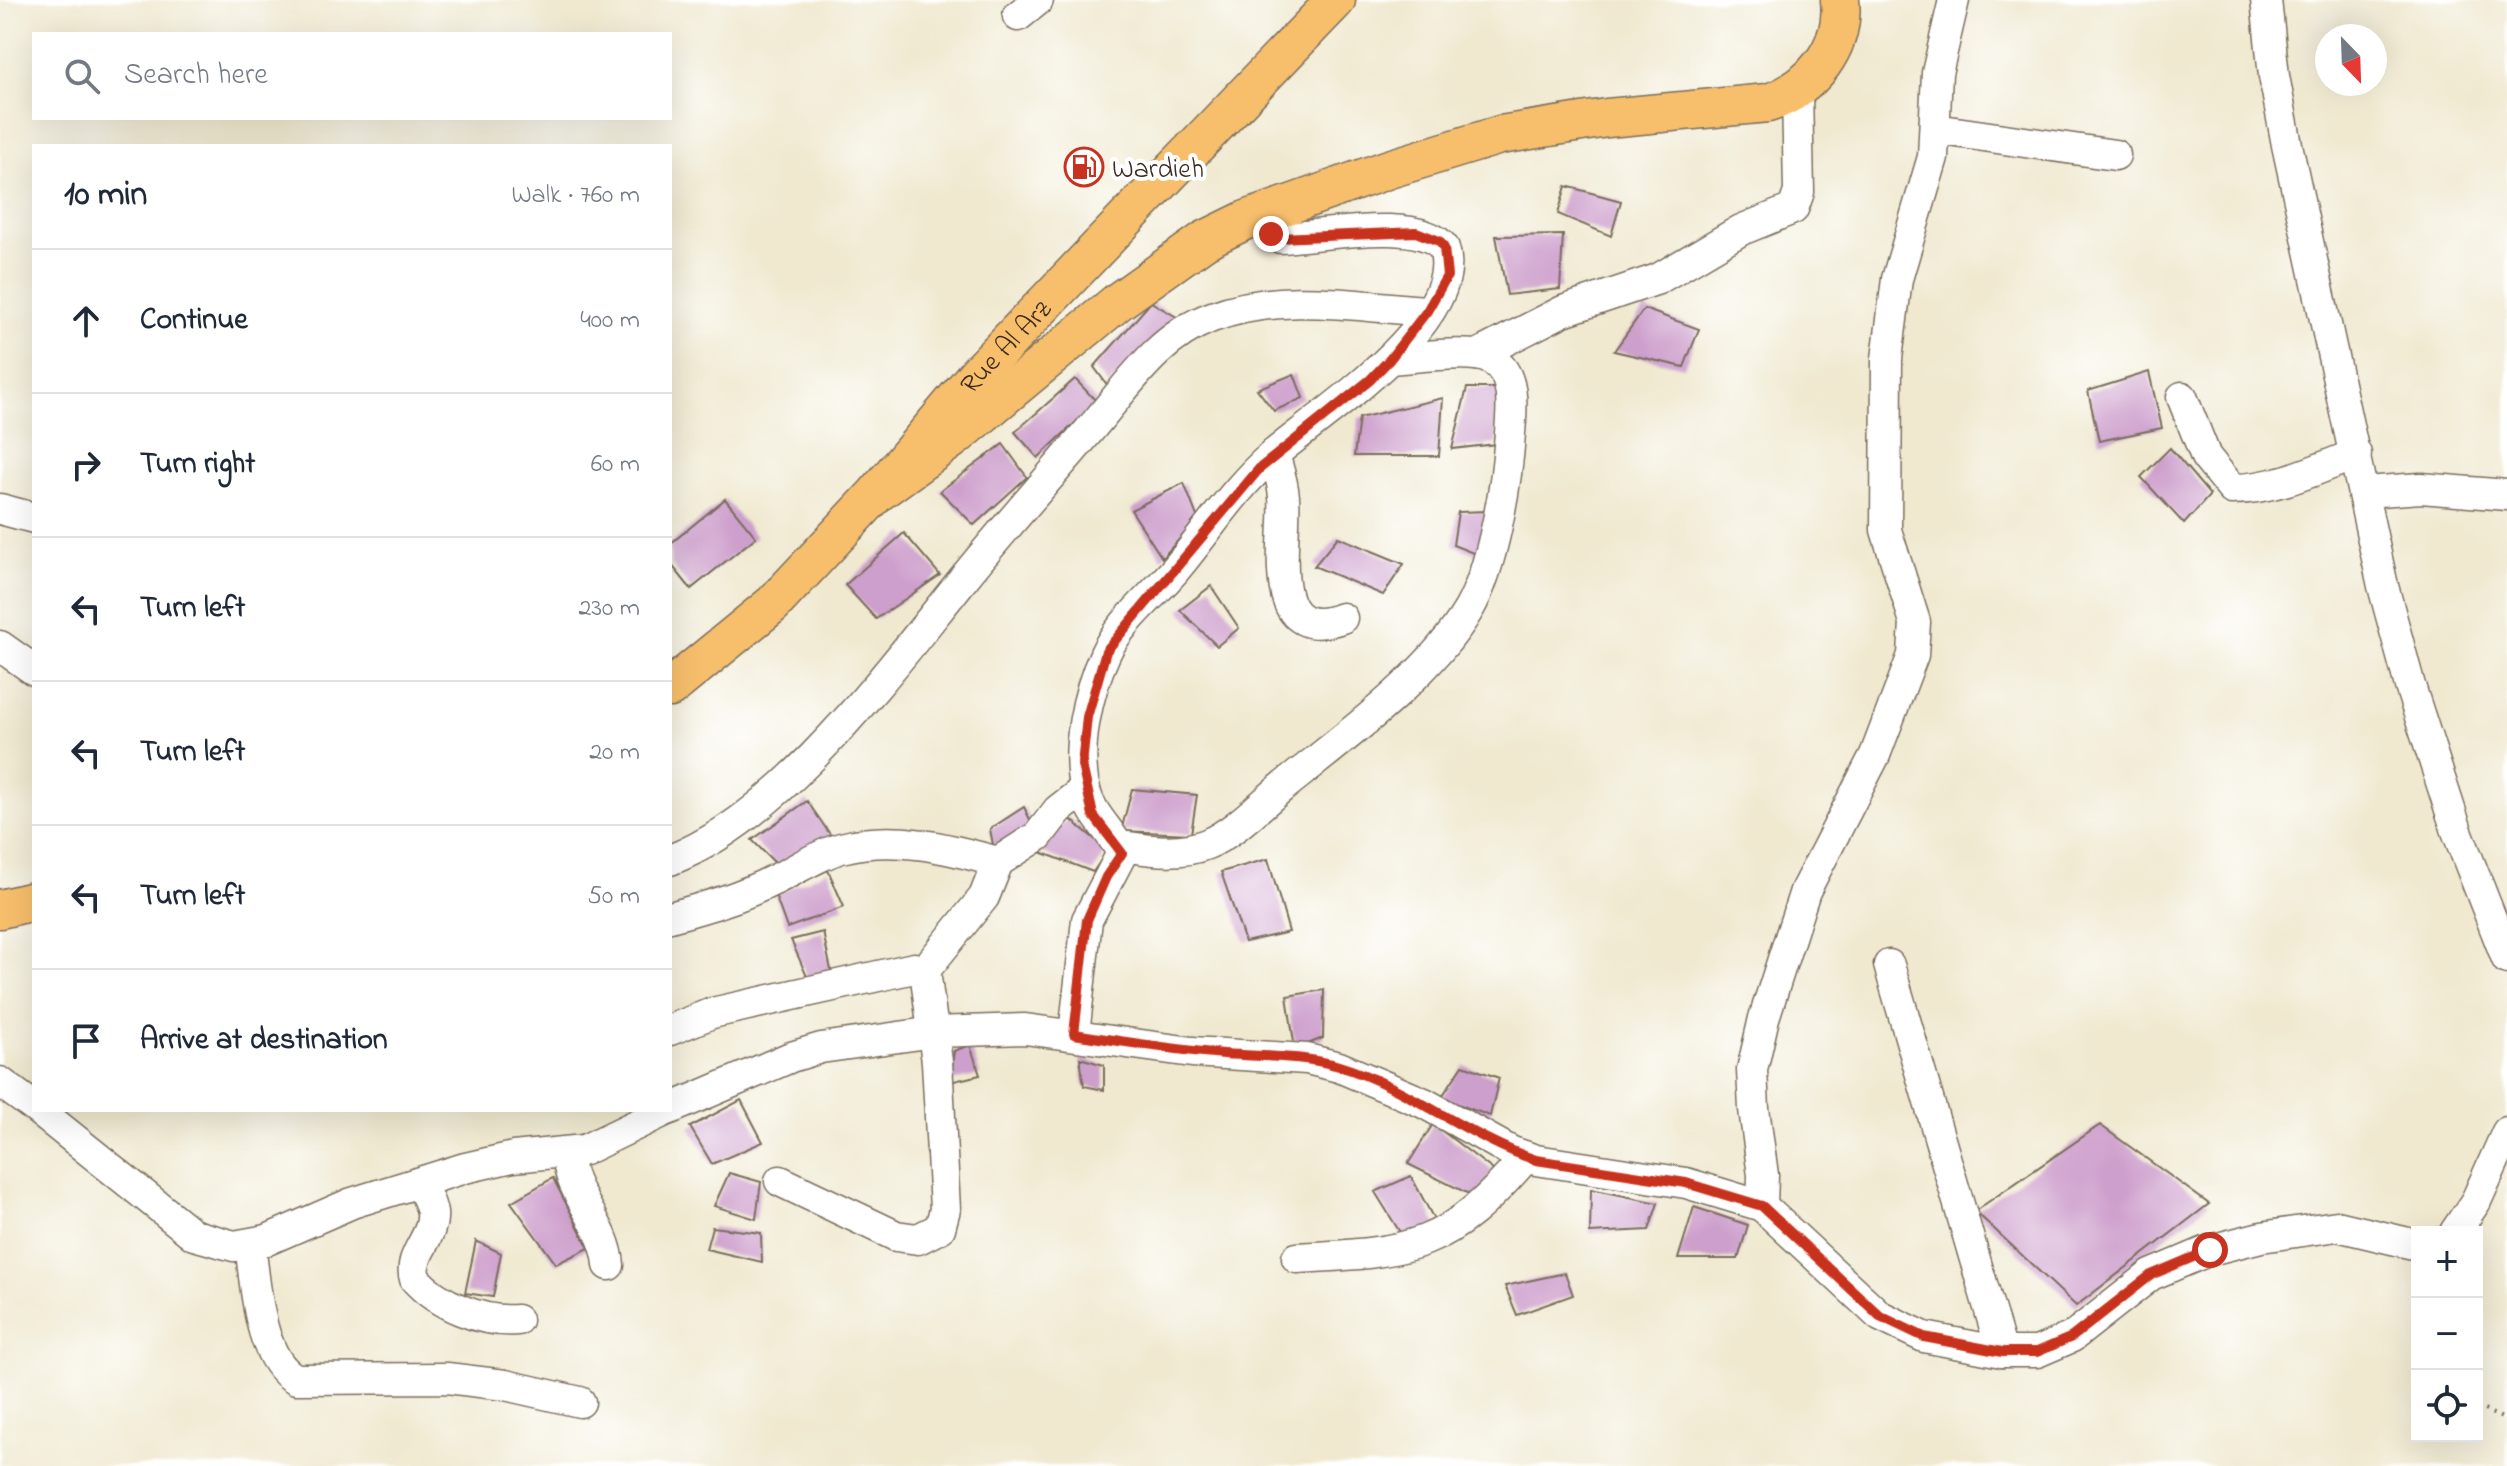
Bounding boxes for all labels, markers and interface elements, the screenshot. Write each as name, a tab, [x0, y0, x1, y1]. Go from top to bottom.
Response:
north arrow	[2315, 24, 2387, 96]
search box	[32, 32, 672, 120]
icon: search	[60, 54, 104, 98]
text: Search here	[124, 54, 268, 98]
fuel station icon: Wardieh	[1063, 146, 1105, 188]
place label: Wardieh	[1112, 150, 1204, 191]
text: 10 min	[64, 171, 147, 221]
text: Walk · 760 m	[511, 177, 640, 215]
route end	[1253, 216, 1289, 252]
street label: Rue Al Arz	[952, 291, 1063, 404]
icon: ahead	[64, 299, 108, 343]
text: Continue	[140, 299, 248, 343]
text: 400 m	[580, 302, 640, 340]
icon: right	[64, 443, 108, 487]
text: Turn right	[140, 443, 255, 487]
text: 60 m	[591, 446, 640, 484]
icon: left	[64, 587, 108, 631]
text: Turn left	[140, 587, 245, 631]
text: 230 m	[578, 590, 640, 628]
icon: left	[64, 731, 108, 775]
text: Turn left	[140, 731, 245, 775]
text: 20 m	[589, 734, 640, 772]
icon: left	[64, 875, 108, 919]
text: Turn left	[140, 875, 245, 919]
text: 50 m	[587, 878, 640, 916]
icon: arrive	[64, 1019, 108, 1063]
text: Arrive at destination	[140, 1019, 388, 1063]
map controls	[2411, 1226, 2483, 1442]
button: +	[2411, 1226, 2483, 1298]
route start	[2192, 1232, 2228, 1268]
button: −	[2411, 1298, 2483, 1370]
button: locate	[2411, 1370, 2483, 1442]

